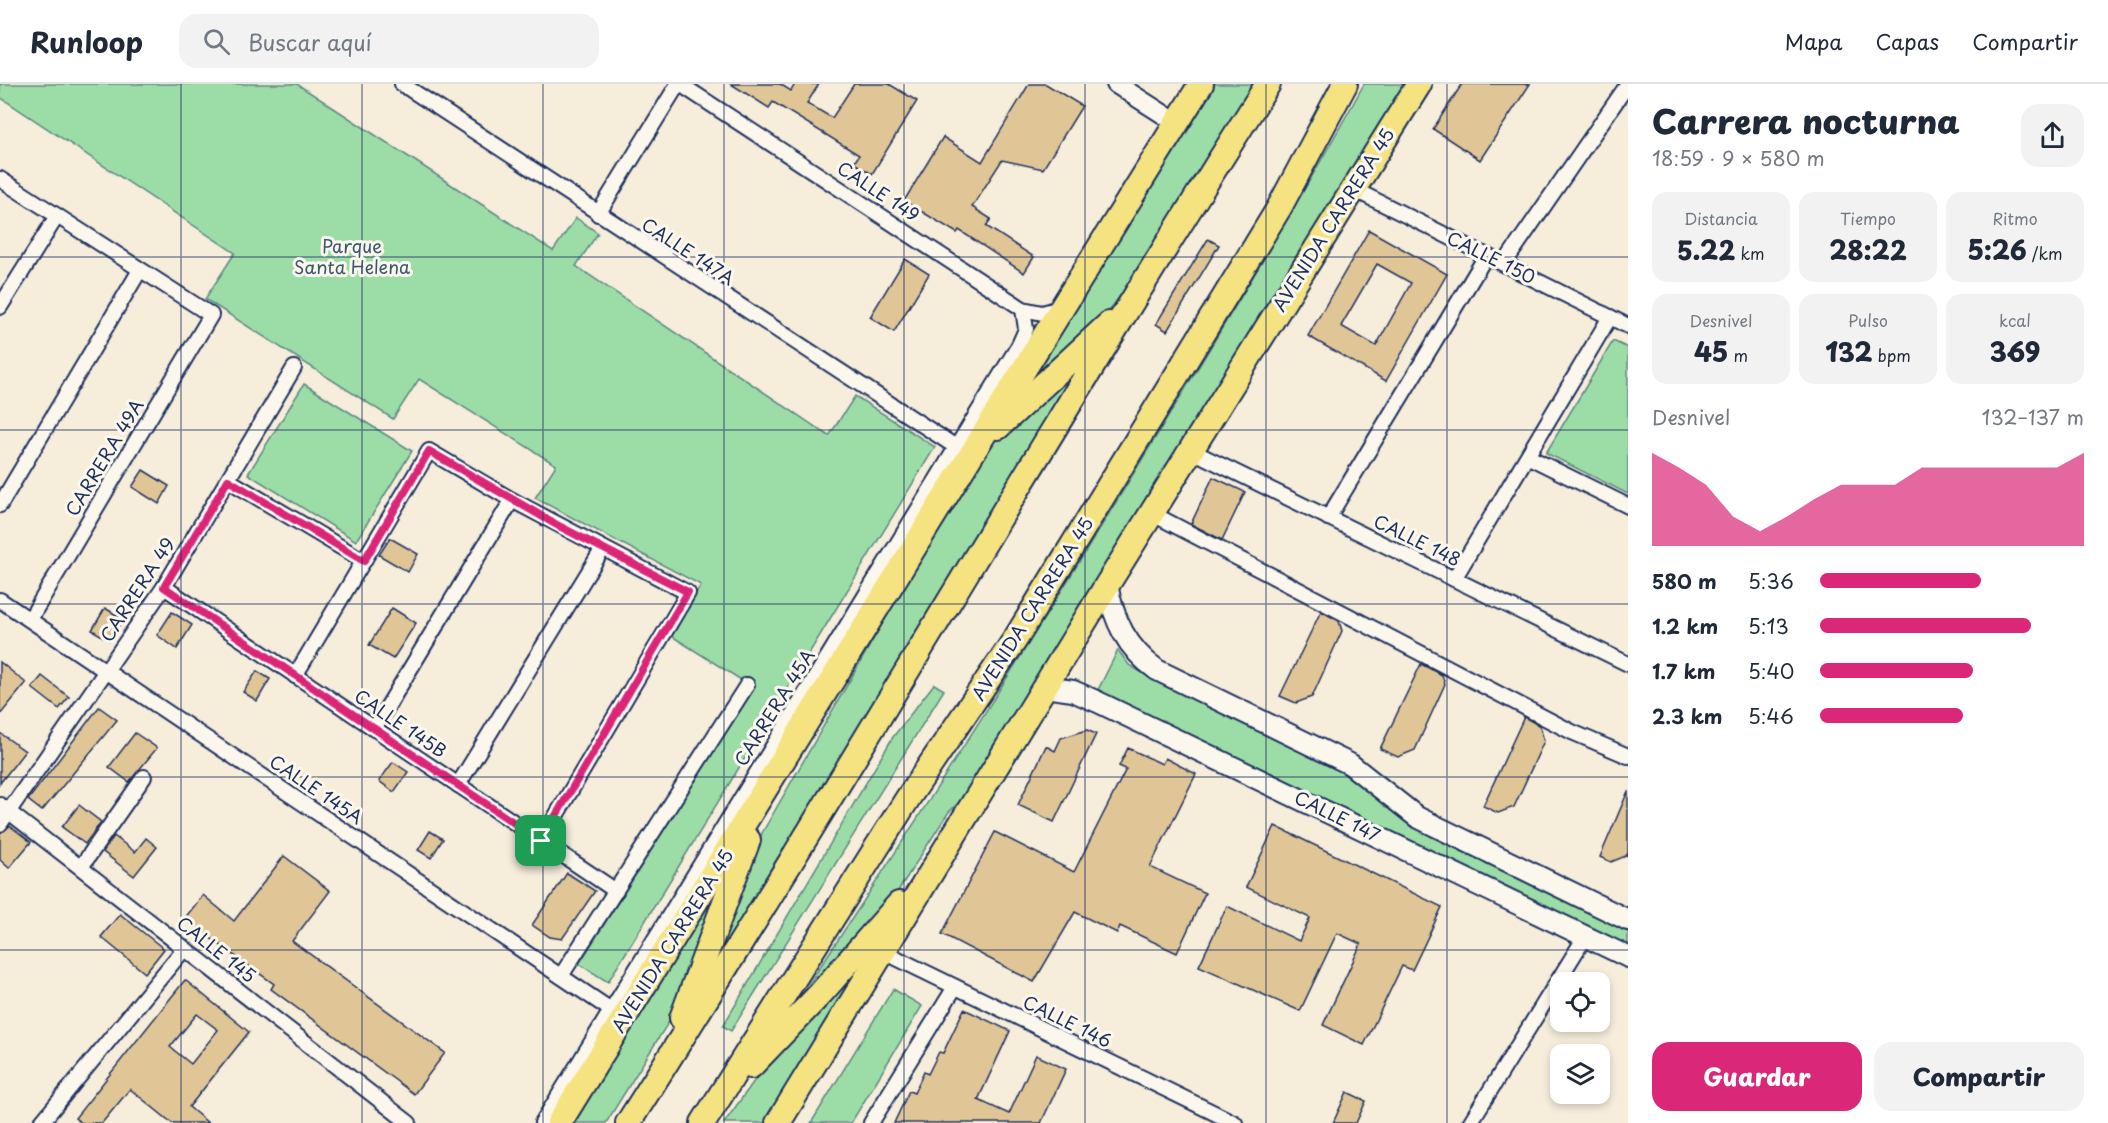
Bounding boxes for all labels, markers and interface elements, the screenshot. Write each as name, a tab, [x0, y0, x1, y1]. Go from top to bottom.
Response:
search box	[179, 14, 599, 68]
text: Runloop	[30, 20, 143, 63]
icon: search	[200, 25, 233, 58]
text: Buscar aquí	[248, 25, 372, 58]
text: Mapa	[1785, 25, 1843, 57]
text: Capas	[1876, 25, 1939, 57]
text: Compartir	[1972, 25, 2078, 57]
text: Carrera nocturna	[1652, 95, 1960, 145]
button: share	[2021, 104, 2084, 167]
street label: AVENIDA CARRERA 45	[1265, 122, 1400, 316]
text: 18:59 · 9 × 580 m	[1652, 143, 1825, 173]
street label: CALLE 149	[832, 154, 925, 227]
text: Distancia	[1684, 206, 1758, 230]
text: Tiempo	[1840, 206, 1896, 230]
text: Ritmo	[1992, 206, 2038, 230]
street label: CALLE 147A	[637, 210, 741, 291]
street label: CALLE 150	[1443, 224, 1541, 290]
text: 5.22	[1677, 230, 1735, 269]
text: 28:22	[1829, 230, 1907, 269]
text: 5:26	[1968, 230, 2027, 269]
park label: Parque Santa Helena	[294, 232, 411, 280]
text: km	[1735, 241, 1765, 265]
text: /km	[2027, 241, 2062, 265]
text: Desnivel	[1690, 308, 1752, 332]
text: Pulso	[1848, 308, 1888, 332]
text: kcal	[1999, 308, 2031, 332]
text: 45	[1694, 332, 1728, 371]
text: 132	[1825, 332, 1873, 371]
text: 369	[1990, 332, 2040, 371]
text: m	[1728, 343, 1748, 367]
text: bpm	[1873, 343, 1911, 367]
street label: CARRERA 49A	[58, 394, 149, 521]
text: Desnivel	[1652, 402, 1730, 432]
text: 132–137 m	[1982, 402, 2084, 432]
street label: CALLE 148	[1369, 507, 1466, 572]
street label: AVENIDA CARRERA 45	[964, 511, 1099, 705]
street label: CARRERA 49	[93, 532, 181, 647]
text: 580 m	[1652, 566, 1717, 596]
text: 5:36	[1748, 566, 1794, 596]
text: 1.2 km	[1652, 611, 1718, 641]
text: 5:13	[1748, 611, 1789, 641]
street label: CARRERA 45A	[727, 643, 821, 771]
text: 1.7 km	[1652, 656, 1715, 686]
text: 5:40	[1748, 656, 1794, 686]
street label: CALLE 145B	[349, 682, 452, 764]
text: 2.3 km	[1652, 701, 1722, 731]
text: 5:46	[1748, 701, 1794, 731]
street label: CALLE 145A	[264, 747, 369, 830]
street label: CALLE 147	[1290, 783, 1385, 848]
pin	[515, 815, 566, 866]
icon: arrive	[524, 824, 557, 857]
street label: AVENIDA CARRERA 45	[604, 843, 739, 1037]
street label: CALLE 145	[171, 909, 262, 988]
map controls	[1550, 972, 1610, 1104]
button: locate	[1550, 972, 1610, 1032]
street label: CALLE 146	[1019, 988, 1117, 1054]
button: Guardar	[1652, 1042, 1862, 1111]
button: Compartir	[1874, 1042, 2084, 1111]
button: layers	[1550, 1044, 1610, 1104]

